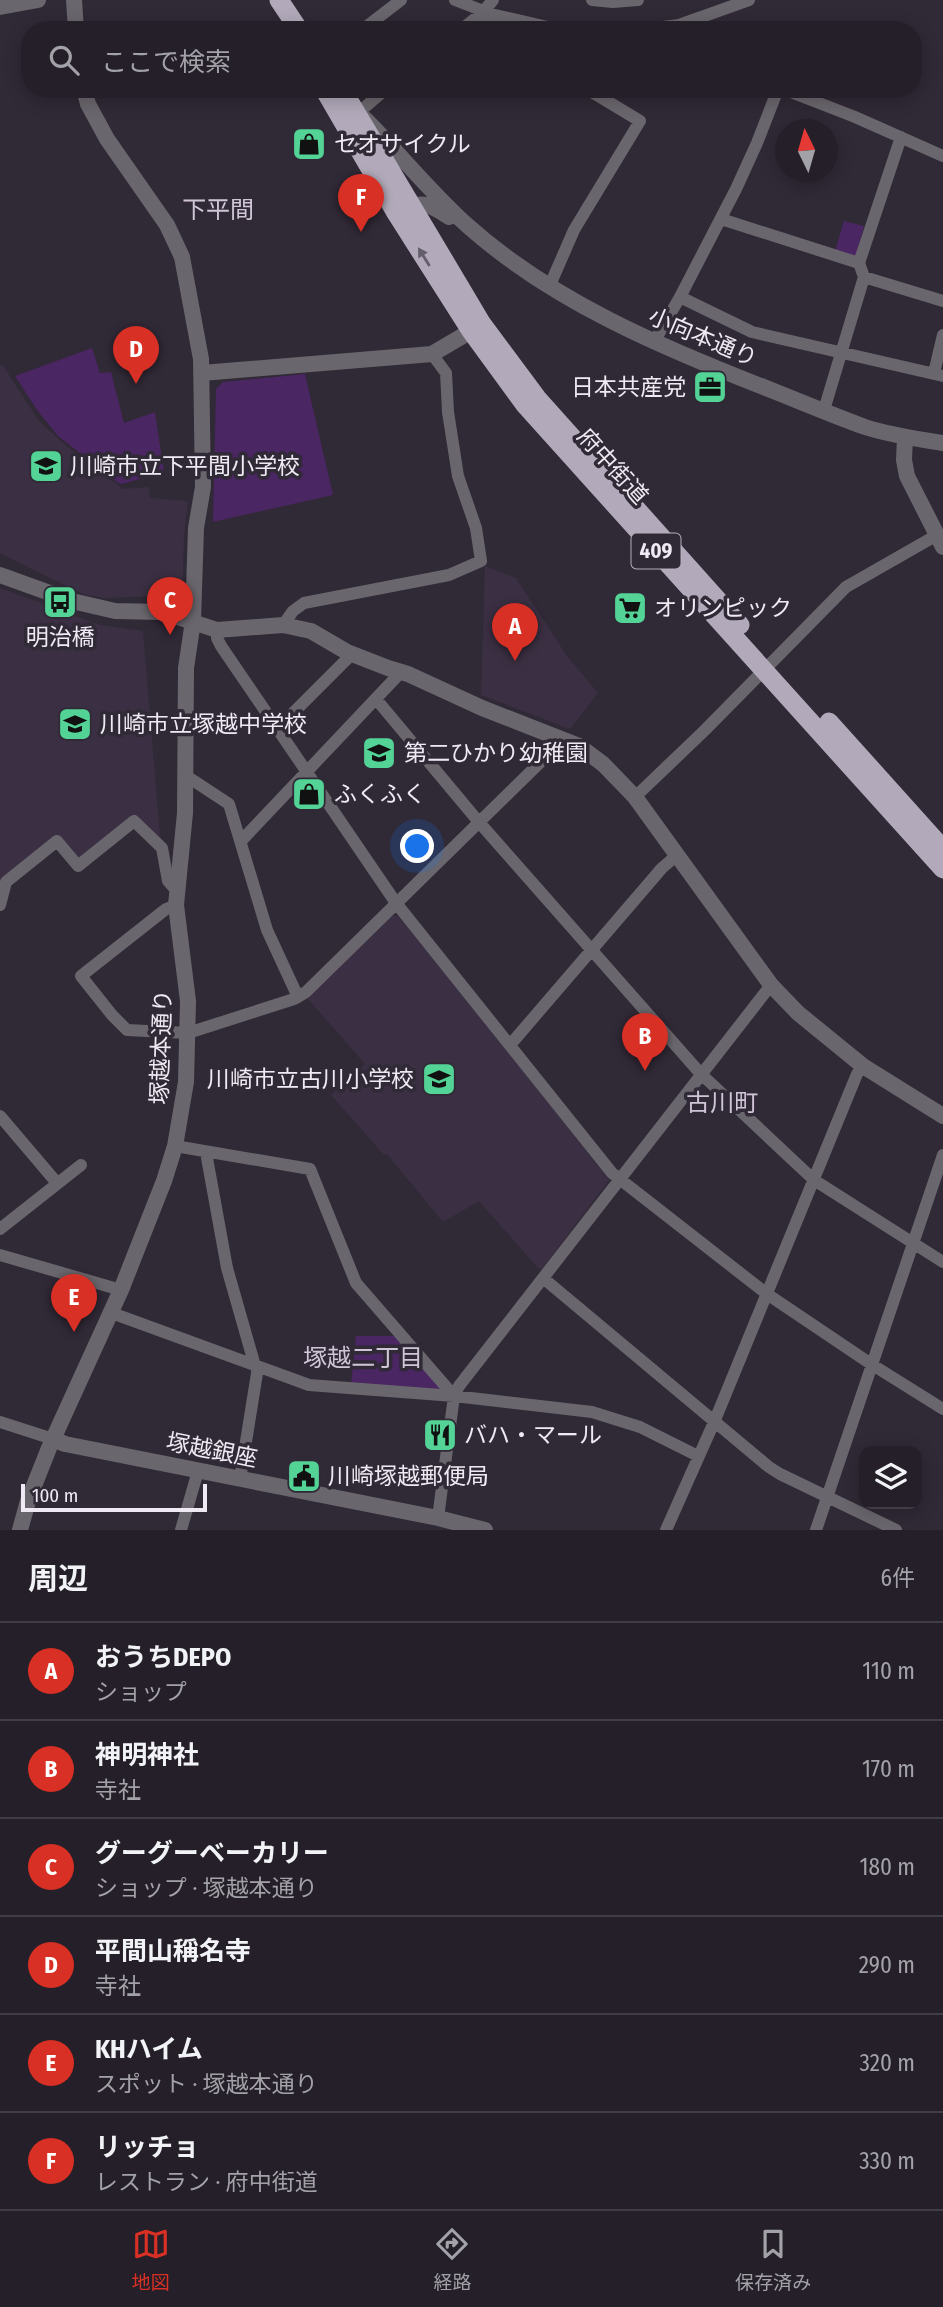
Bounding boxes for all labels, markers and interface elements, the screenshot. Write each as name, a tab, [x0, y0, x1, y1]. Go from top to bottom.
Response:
search box	[21, 21, 922, 98]
icon: search	[45, 41, 83, 79]
text: ここで検索	[101, 47, 231, 78]
north arrow	[775, 119, 838, 182]
shop icon: セオサイクル	[290, 125, 328, 163]
place label: セオサイクル	[334, 130, 471, 158]
pin: F	[338, 174, 384, 232]
district label: 下平間	[182, 196, 254, 224]
one-way arrow	[418, 248, 431, 267]
street label: 小向本通り	[645, 302, 761, 372]
pin: D	[113, 326, 159, 384]
office icon: 日本共産党	[691, 368, 729, 406]
place label: 日本共産党	[571, 373, 686, 401]
street label: 府中街道	[572, 422, 654, 510]
school or university icon: 川崎市立下平間小学校	[27, 447, 65, 485]
place label: 川崎市立下平間小学校	[70, 452, 300, 480]
road number: 409	[632, 534, 680, 568]
pin: C	[147, 577, 193, 635]
bus stop icon: 明治橋	[41, 583, 79, 621]
supermarket icon: オリンピック	[611, 589, 649, 627]
place label: オリンピック	[654, 594, 792, 622]
pin: A	[492, 603, 538, 661]
place label: 明治橋	[26, 623, 95, 651]
school or university icon: 川崎市立塚越中学校	[56, 705, 94, 743]
place label: 川崎市立塚越中学校	[100, 710, 307, 738]
school or university icon: 第二ひかり幼稚園	[360, 734, 398, 772]
place label: 第二ひかり幼稚園	[404, 739, 588, 767]
shop icon: ふくふく	[290, 775, 328, 813]
place label: ふくふく	[334, 780, 426, 808]
your location	[400, 829, 434, 863]
street label: 塚越本通り	[145, 989, 177, 1105]
pin: B	[622, 1013, 668, 1071]
school or university icon: 川崎市立古川小学校	[420, 1060, 458, 1098]
place label: 川崎市立古川小学校	[207, 1065, 414, 1093]
district label: 古川町	[686, 1089, 758, 1117]
pin: E	[51, 1274, 97, 1332]
district label: 塚越二丁目	[303, 1344, 423, 1372]
restaurant icon: バハ・マール	[421, 1416, 459, 1454]
place label: バハ・マール	[464, 1421, 602, 1449]
street label: 塚越銀座	[164, 1427, 260, 1473]
map controls	[859, 1446, 922, 1509]
button: layers	[859, 1446, 922, 1509]
public building icon: 川崎塚越郵便局	[285, 1457, 323, 1495]
place label: 川崎塚越郵便局	[328, 1462, 489, 1490]
scale bar	[21, 1481, 206, 1513]
text: 100 m	[32, 1484, 78, 1507]
text: 周辺	[28, 1561, 88, 1597]
text: 6件	[881, 1564, 915, 1592]
text: おうちDEPO	[95, 1642, 231, 1673]
text: A	[45, 1657, 57, 1685]
text: 110 m	[862, 1657, 915, 1685]
text: ショップ	[95, 1678, 187, 1706]
text: 神明神社	[95, 1740, 199, 1771]
text: B	[45, 1755, 57, 1783]
text: 170 m	[862, 1755, 915, 1783]
text: 寺社	[95, 1776, 141, 1804]
text: グーグーベーカリー	[95, 1838, 329, 1869]
text: C	[45, 1853, 57, 1881]
text: 180 m	[859, 1853, 915, 1881]
text: ショップ · 塚越本通り	[95, 1874, 318, 1902]
text: 平間山稱名寺	[95, 1936, 251, 1967]
text: D	[44, 1951, 58, 1979]
text: 290 m	[859, 1951, 915, 1979]
text: 寺社	[95, 1972, 141, 2000]
text: KHハイム	[95, 2034, 203, 2065]
text: E	[46, 2049, 56, 2077]
text: 320 m	[860, 2049, 915, 2077]
text: スポット · 塚越本通り	[95, 2070, 318, 2098]
text: リッチョ	[95, 2132, 199, 2163]
text: F	[46, 2147, 56, 2175]
text: 330 m	[859, 2147, 915, 2175]
text: レストラン · 府中街道	[95, 2168, 318, 2196]
tab: 地図	[132, 2225, 170, 2294]
tab: 経路	[433, 2225, 471, 2294]
tab: 保存済み	[735, 2225, 811, 2294]

